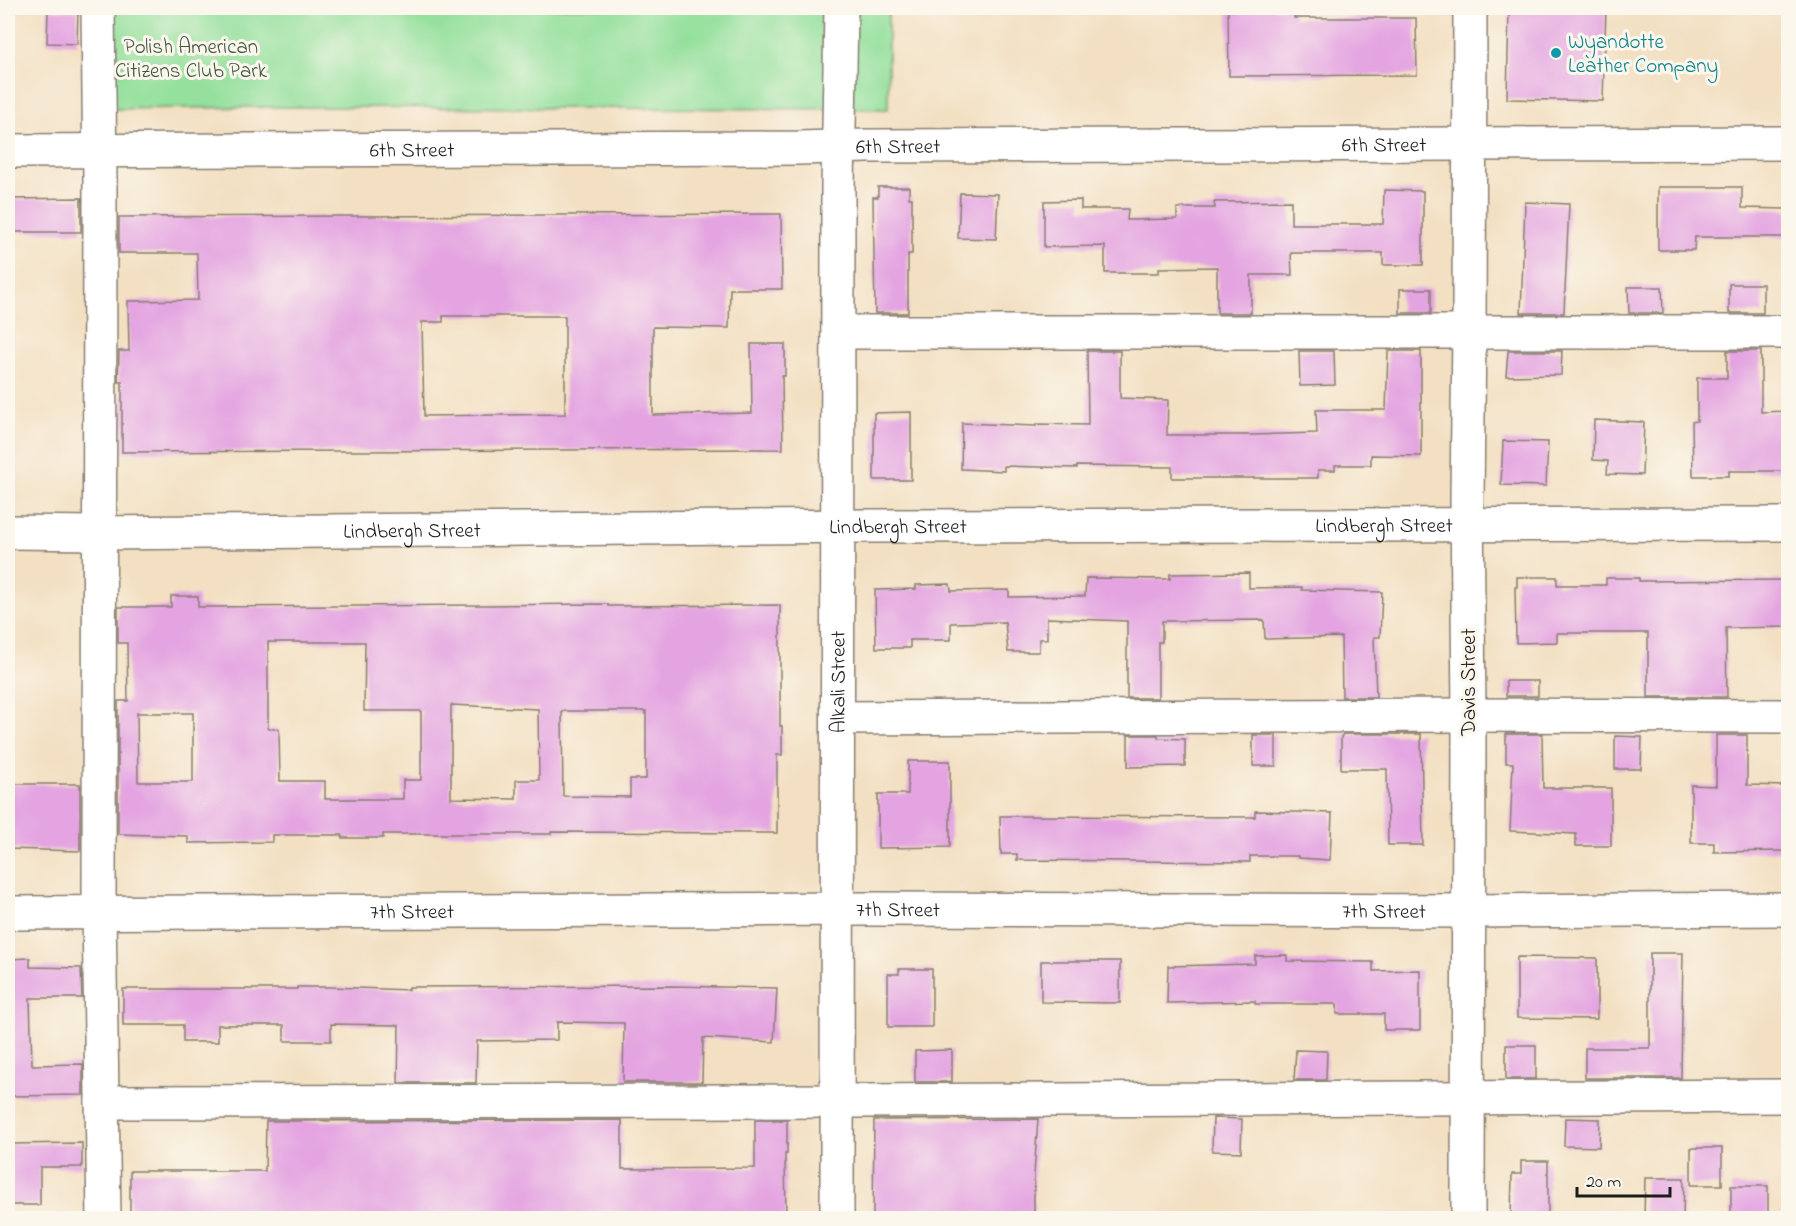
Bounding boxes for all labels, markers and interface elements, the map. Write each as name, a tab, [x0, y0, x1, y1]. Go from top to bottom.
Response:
place label: Wyandotte Leather Company	[1568, 28, 1718, 84]
park label: Polish American Citizens Club Park	[115, 33, 268, 87]
marker: Wyandotte Leather Company	[1549, 46, 1563, 60]
street label: 6th Street	[1342, 131, 1426, 161]
street label: 6th Street	[855, 133, 940, 163]
street label: 6th Street	[370, 136, 454, 167]
street label: Lindbergh Street	[1315, 512, 1453, 544]
street label: Lindbergh Street	[829, 513, 967, 545]
street label: Lindbergh Street	[343, 517, 481, 549]
street label: Davis Street	[1455, 628, 1485, 737]
street label: Alkali Street	[824, 631, 855, 733]
street label: 7th Street	[856, 896, 940, 926]
street label: 7th Street	[370, 898, 454, 928]
street label: 7th Street	[1342, 898, 1426, 928]
scale bar	[1577, 1160, 1670, 1198]
text: 20 m	[1586, 1170, 1621, 1196]

